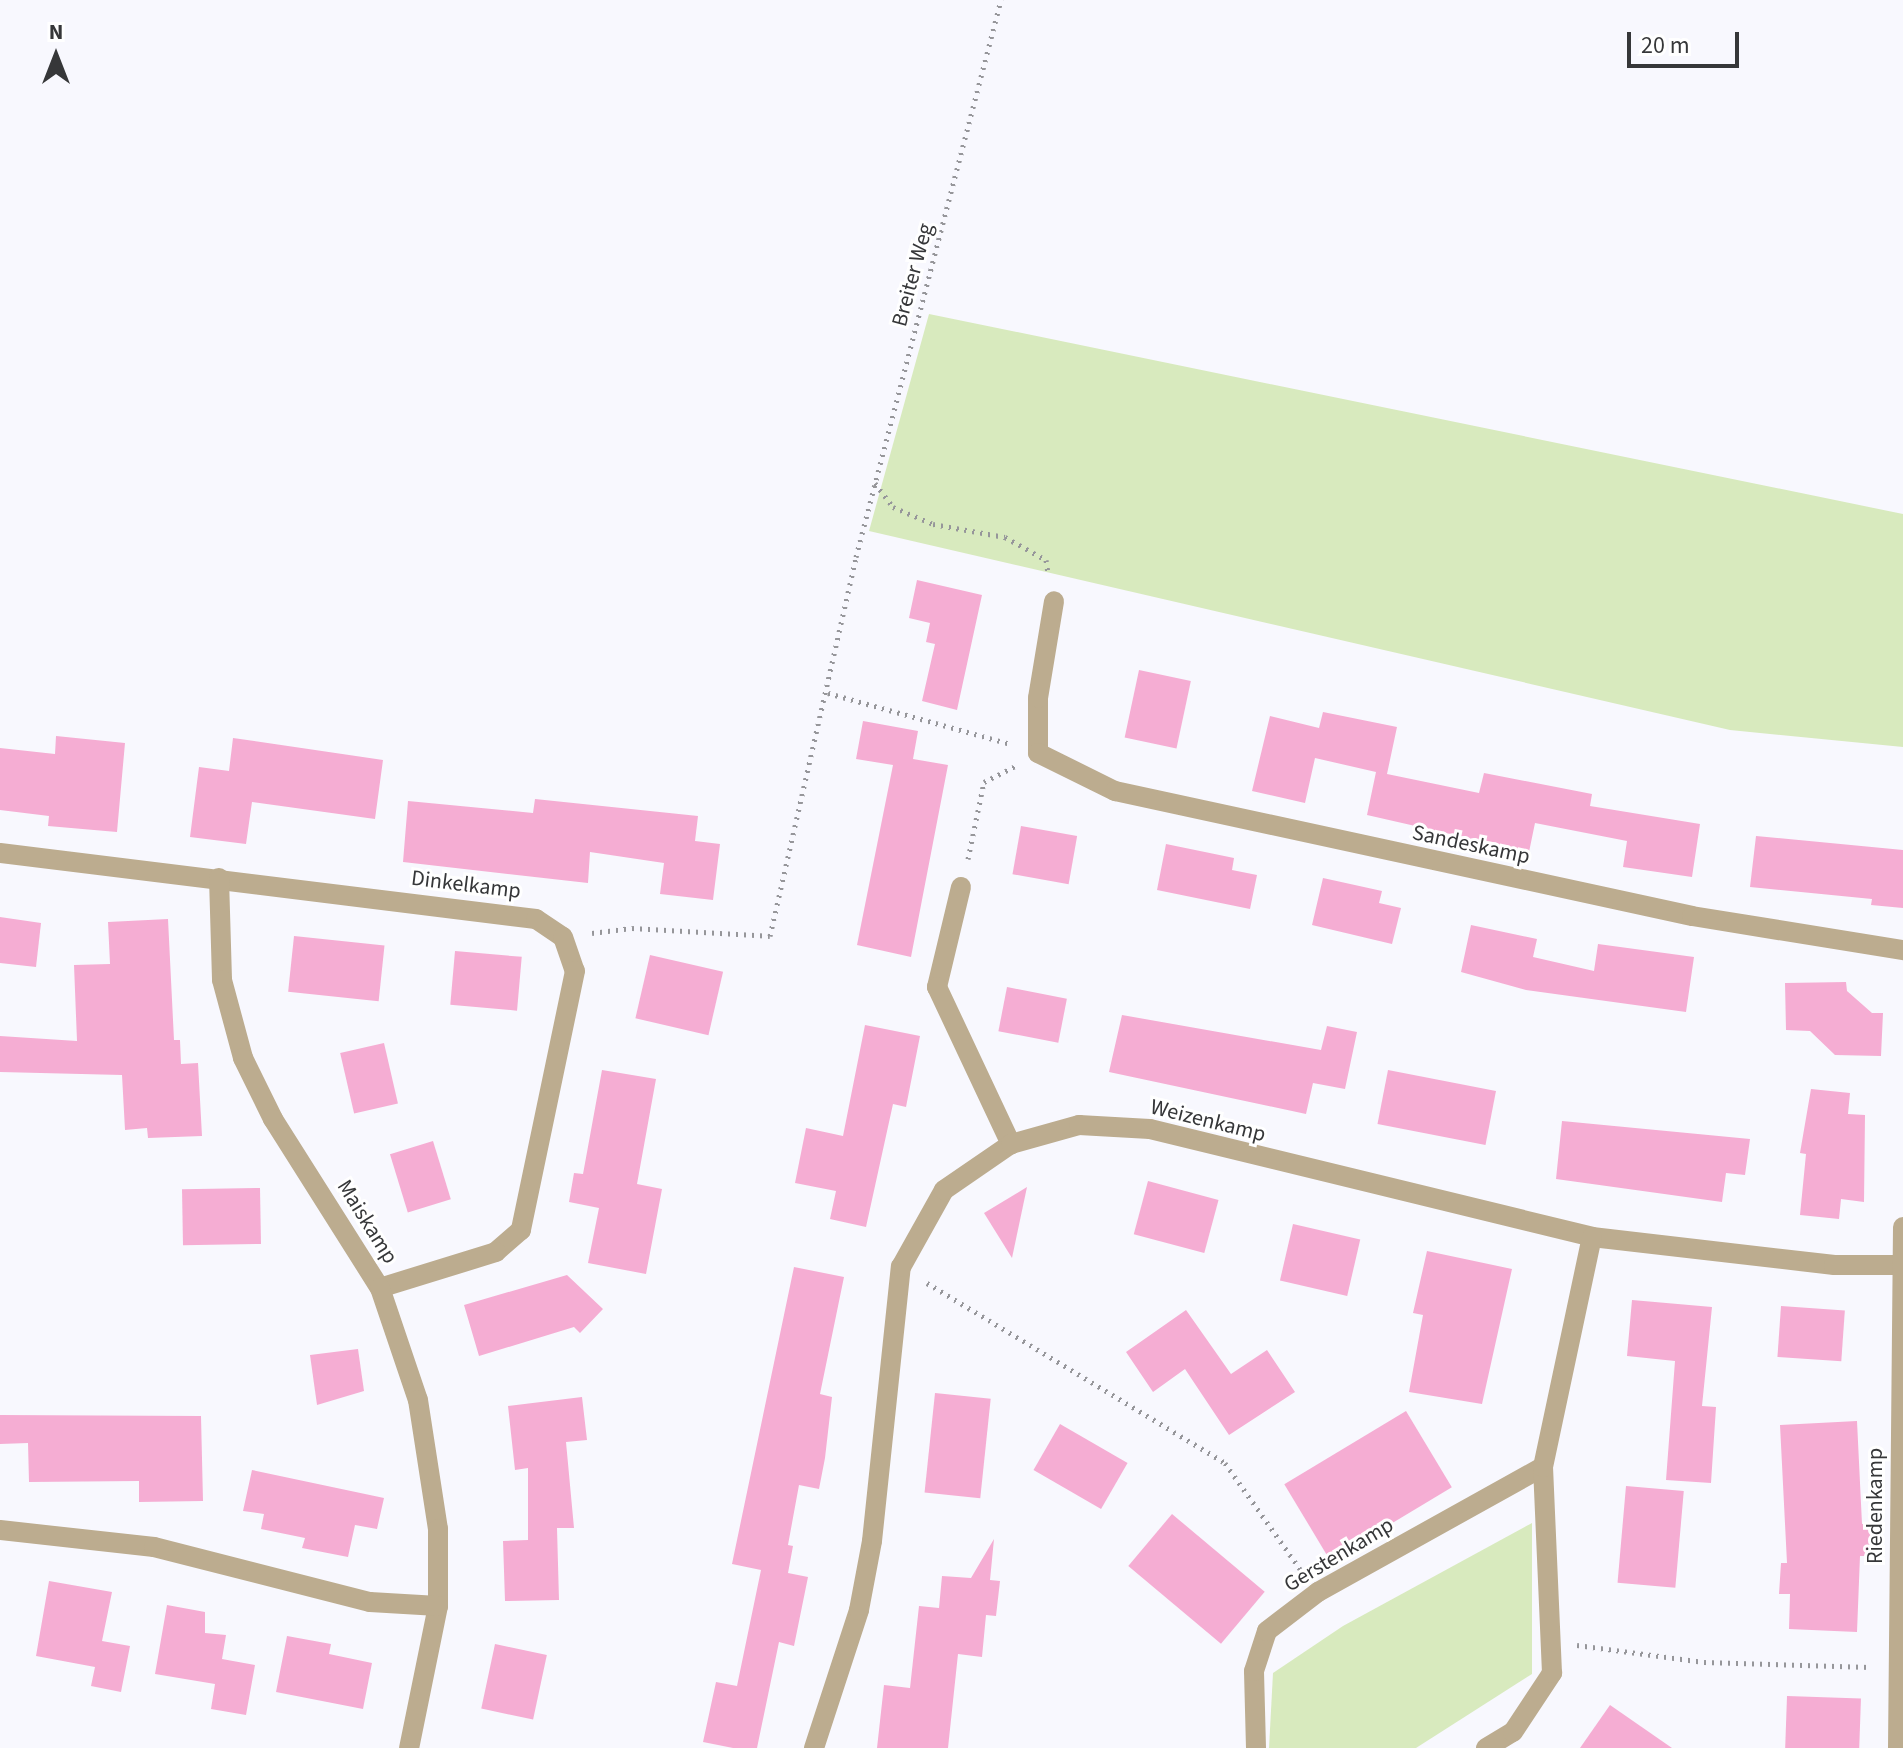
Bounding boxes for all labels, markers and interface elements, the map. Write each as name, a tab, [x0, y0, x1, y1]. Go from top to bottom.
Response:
north arrow	[16, 16, 96, 96]
text: N	[49, 16, 63, 48]
scale bar	[1631, 16, 1743, 66]
text: 20 m	[1641, 28, 1690, 63]
street label: Breiter Weg	[887, 220, 939, 330]
street label: Sandeskamp	[1410, 820, 1532, 870]
street label: Dinkelkamp	[410, 865, 522, 905]
street label: Weizenkamp	[1148, 1094, 1268, 1148]
street label: Maiskamp	[331, 1175, 403, 1269]
street label: Riedenkamp	[1863, 1448, 1889, 1564]
street label: Gerstenkamp	[1279, 1512, 1399, 1598]

